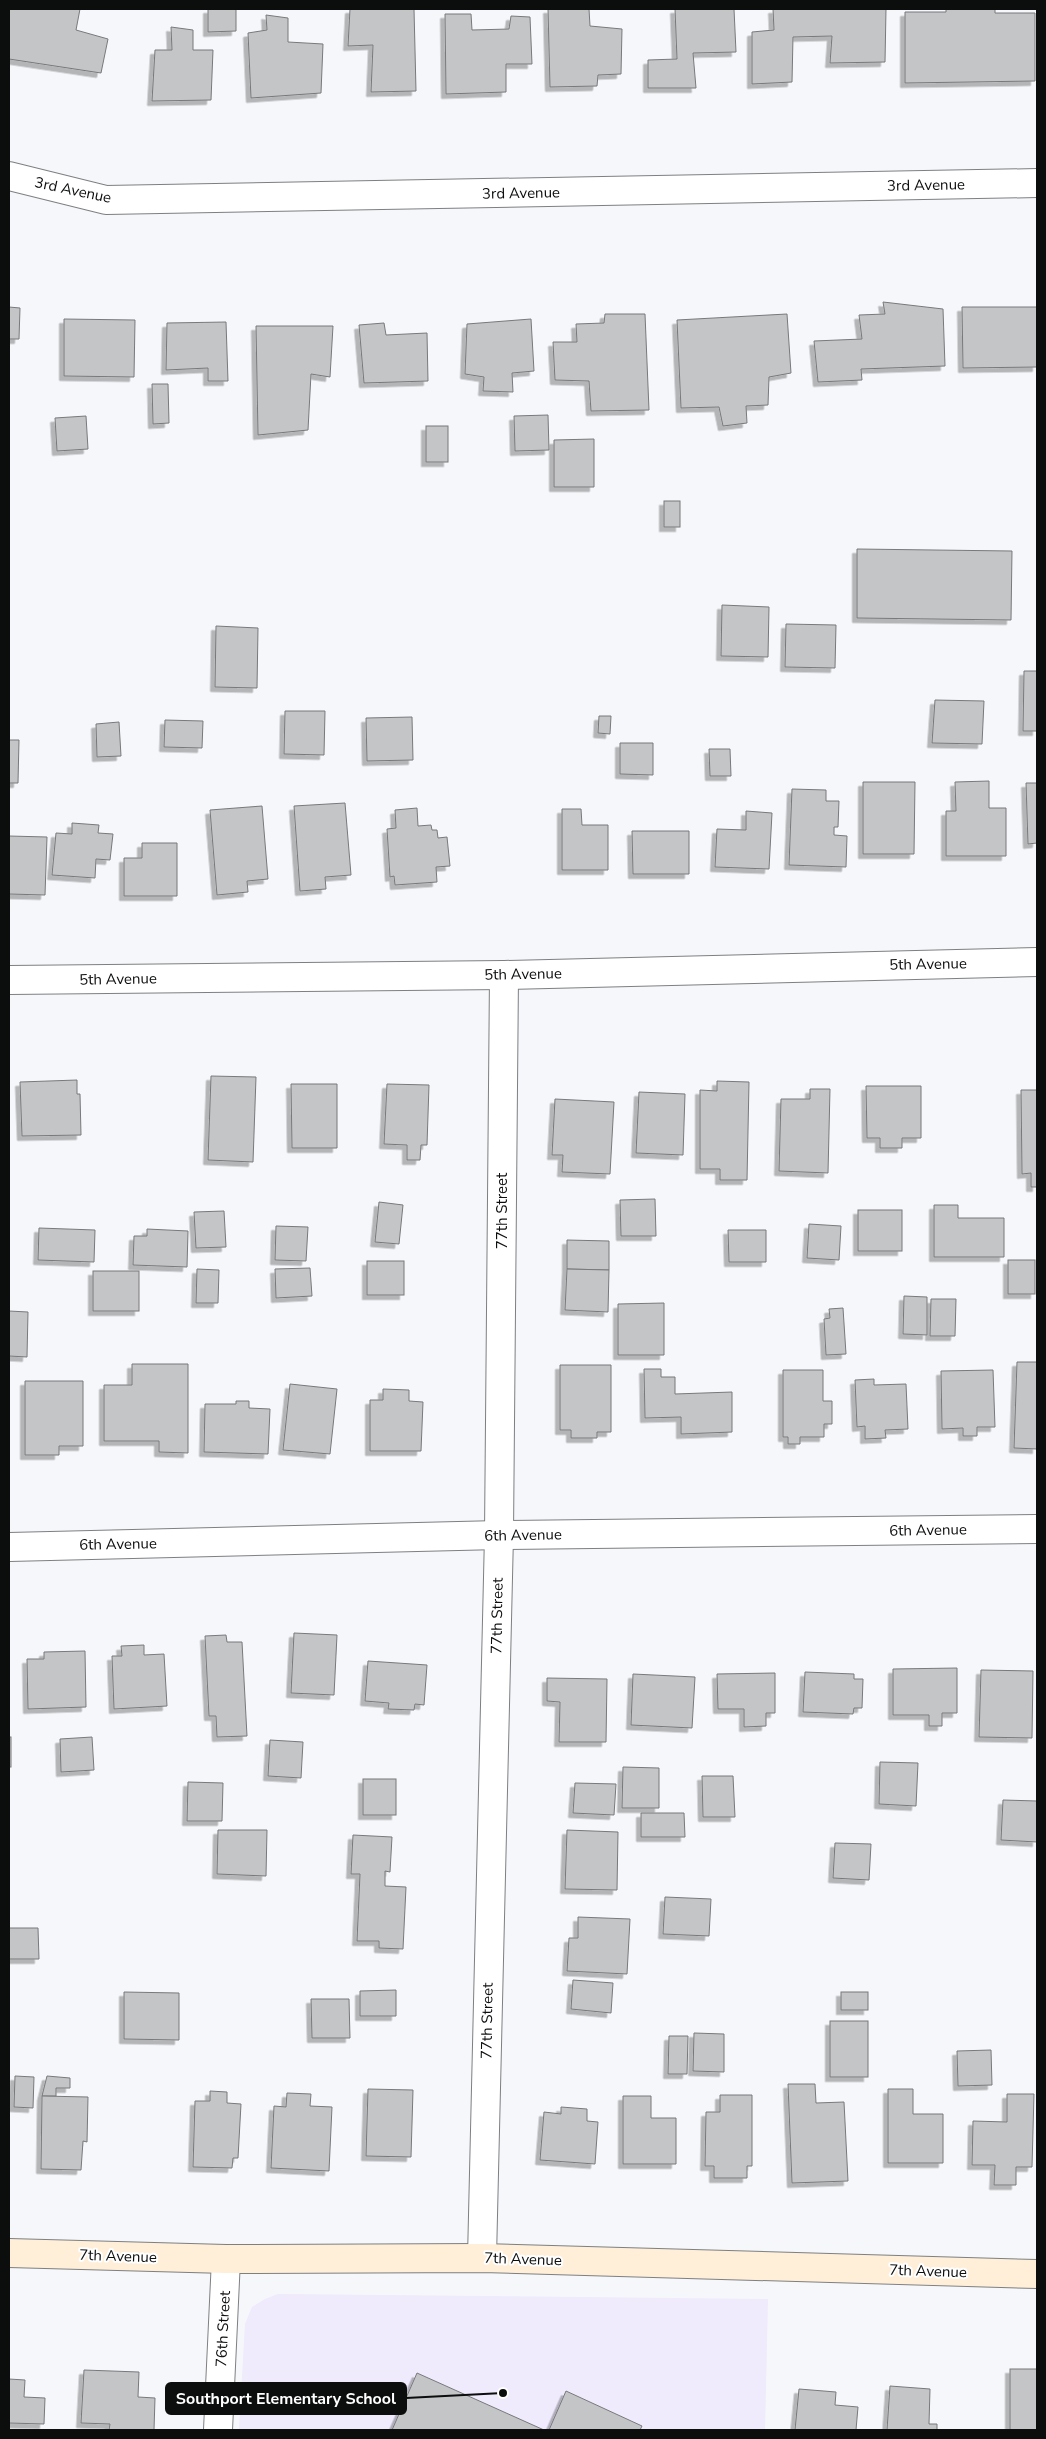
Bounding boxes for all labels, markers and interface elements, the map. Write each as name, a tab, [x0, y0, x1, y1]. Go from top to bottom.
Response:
street label: 3rd Avenue	[33, 172, 113, 208]
street label: 3rd Avenue	[887, 174, 965, 196]
street label: 3rd Avenue	[482, 182, 560, 204]
street label: 5th Avenue	[889, 953, 967, 975]
street label: 5th Avenue	[484, 963, 562, 985]
street label: 5th Avenue	[79, 968, 157, 990]
street label: 77th Street	[492, 1172, 512, 1249]
street label: 6th Avenue	[889, 1519, 967, 1541]
street label: 6th Avenue	[484, 1524, 562, 1546]
street label: 6th Avenue	[79, 1533, 157, 1555]
street label: 77th Street	[486, 1577, 508, 1654]
street label: 77th Street	[476, 1982, 498, 2059]
street label: 7th Avenue	[79, 2245, 157, 2267]
street label: 7th Avenue	[484, 2248, 562, 2270]
street label: 7th Avenue	[889, 2260, 967, 2282]
street label: 76th Street	[211, 2290, 235, 2368]
callout: Southport Elementary School	[166, 2383, 406, 2414]
text: Southport Elementary School	[176, 2388, 396, 2410]

